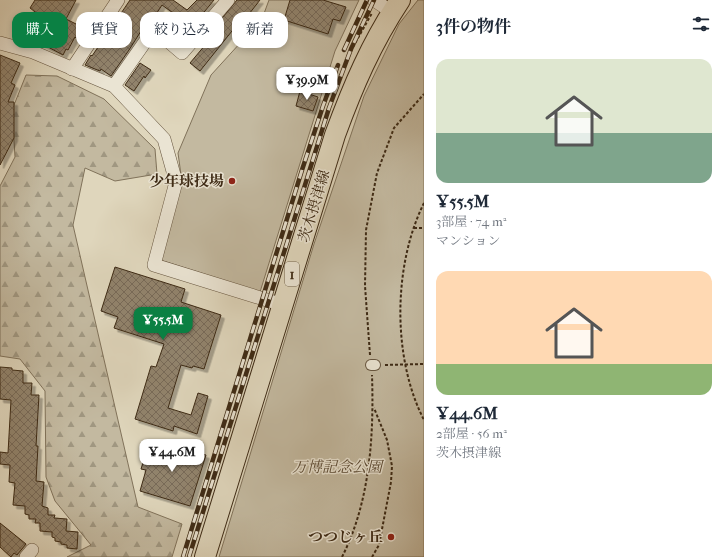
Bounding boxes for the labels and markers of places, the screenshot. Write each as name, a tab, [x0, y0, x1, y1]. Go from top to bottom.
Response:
pin: ¥39.9M	[274, 67, 340, 101]
place label: 少年球技場	[149, 172, 224, 190]
marker: 少年球技場	[227, 176, 237, 186]
pin: ¥55.5M	[130, 307, 196, 341]
pin: ¥44.6M	[139, 439, 205, 473]
place label: つつじヶ丘	[308, 528, 383, 546]
marker: つつじヶ丘	[386, 532, 396, 542]

